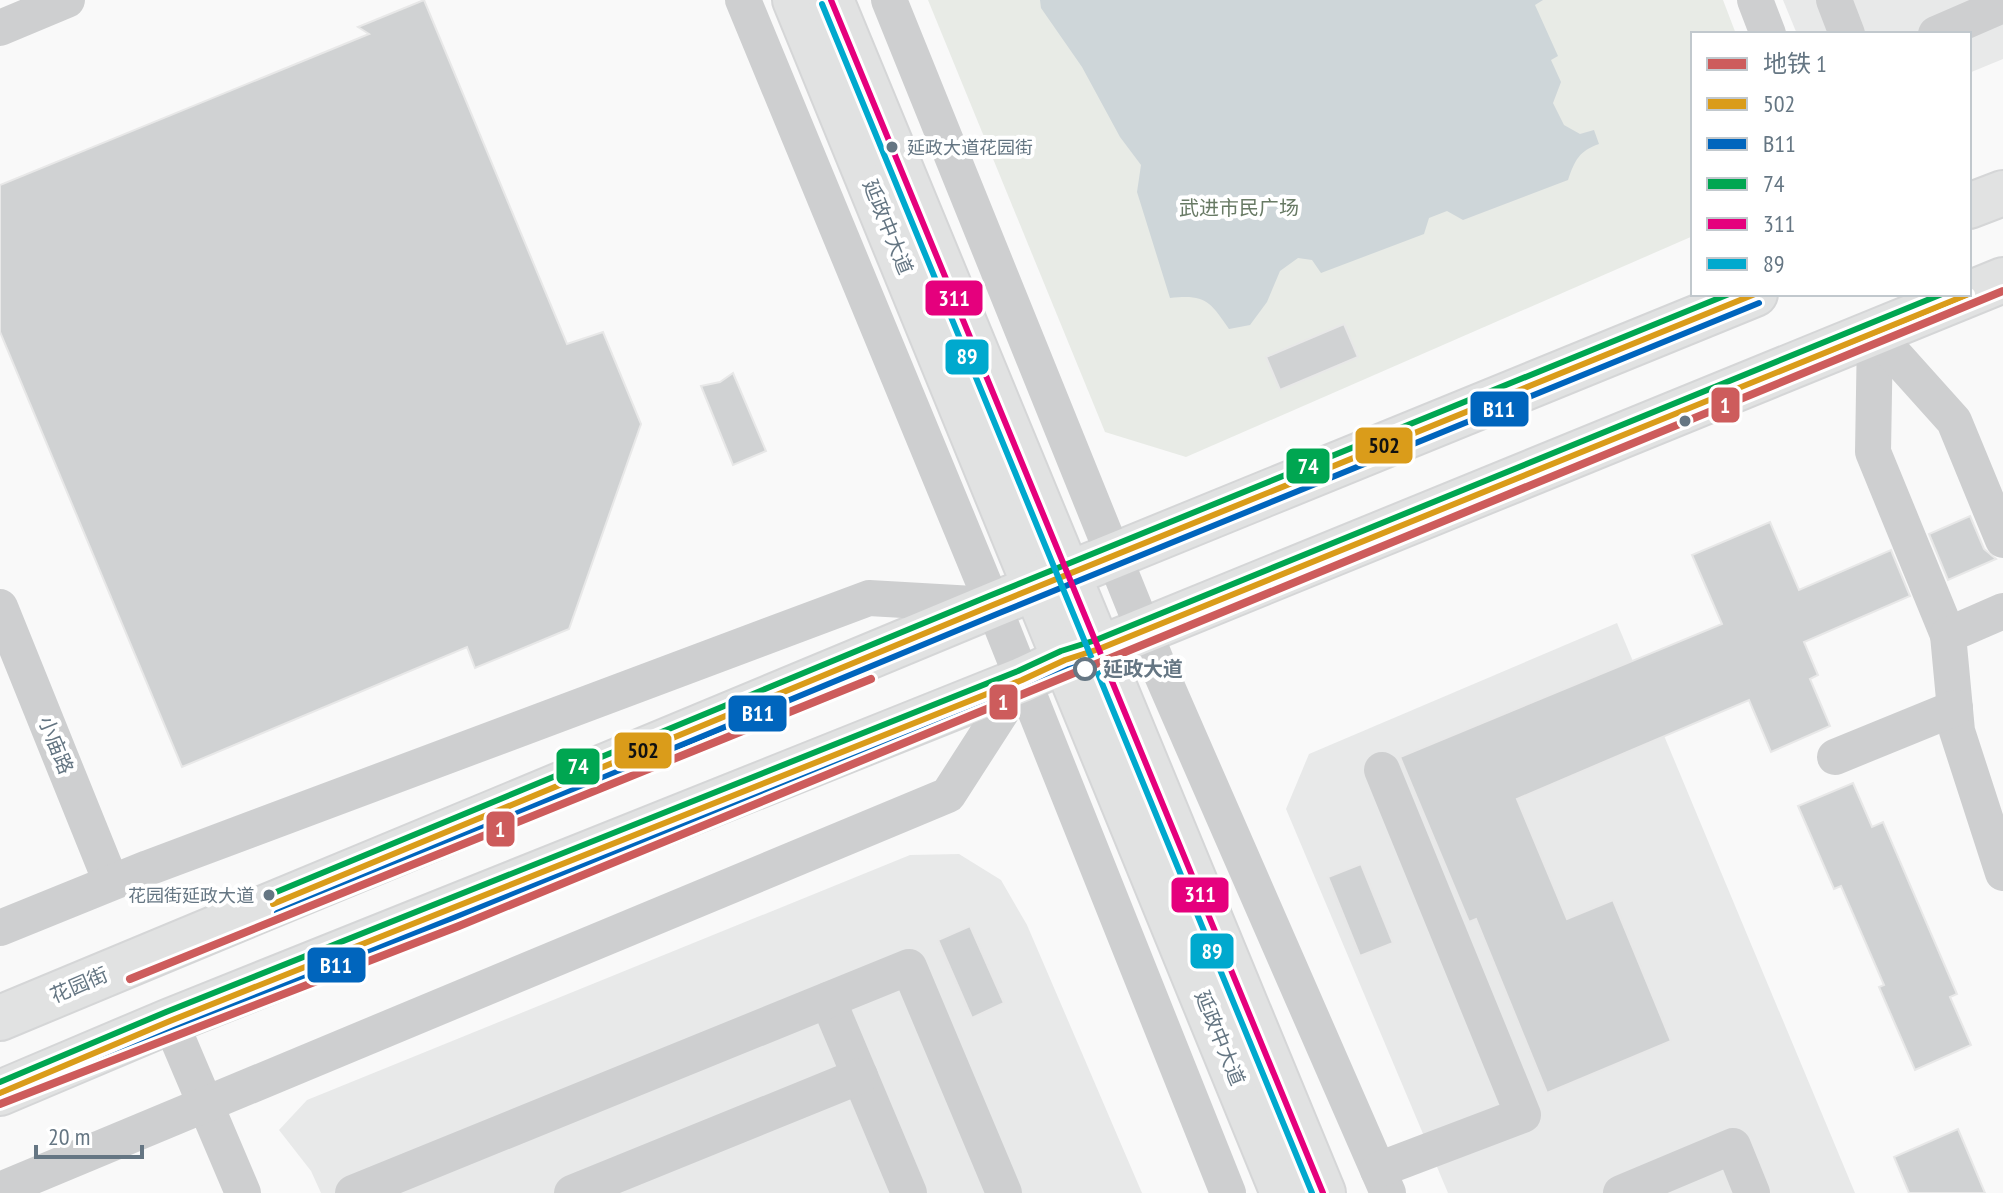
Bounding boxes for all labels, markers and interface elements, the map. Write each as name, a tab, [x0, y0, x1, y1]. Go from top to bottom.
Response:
legend	[1691, 32, 1971, 296]
text: 地铁 1	[1763, 48, 1827, 79]
text: 502	[1763, 88, 1795, 119]
text: B11	[1763, 128, 1796, 159]
place label: 延政大道花园街	[907, 136, 1033, 159]
marker: 延政大道花园街	[884, 139, 900, 155]
text: 74	[1763, 168, 1785, 199]
street label: 延政中大道	[857, 176, 919, 278]
park label: 武进市民广场	[1179, 195, 1299, 221]
text: 311	[1763, 208, 1795, 239]
text: 89	[1763, 248, 1785, 279]
line badge: 311	[924, 279, 984, 317]
text: 311	[938, 284, 970, 312]
line badge: 89	[944, 338, 990, 376]
text: 89	[956, 342, 978, 370]
line badge: 1	[1710, 386, 1741, 424]
line badge: B11	[1469, 390, 1530, 428]
text: 1	[1720, 391, 1730, 419]
text: B11	[1483, 395, 1515, 423]
unlabelled marker	[1677, 413, 1693, 429]
line badge: 502	[1354, 426, 1414, 465]
text: 502	[1368, 431, 1400, 459]
line badge: 74	[1285, 447, 1331, 485]
text: 74	[1297, 452, 1319, 480]
place label: 延政大道	[1103, 656, 1183, 682]
marker: 延政大道	[1074, 658, 1096, 680]
line badge: 1	[988, 683, 1019, 721]
text: 1	[998, 688, 1008, 716]
line badge: B11	[727, 694, 788, 733]
text: B11	[742, 699, 774, 727]
street label: 小庙路	[33, 712, 79, 778]
line badge: 502	[613, 731, 673, 770]
text: 502	[627, 736, 659, 764]
line badge: 74	[555, 747, 601, 786]
text: 74	[567, 752, 589, 780]
line badge: 1	[485, 810, 516, 848]
text: 1	[495, 815, 505, 843]
line badge: 311	[1170, 876, 1230, 914]
text: 311	[1184, 880, 1216, 908]
place label: 花园街延政大道	[128, 884, 254, 907]
marker: 花园街延政大道	[261, 887, 277, 903]
line badge: 89	[1189, 932, 1235, 970]
text: 89	[1201, 937, 1223, 965]
line badge: B11	[306, 946, 367, 984]
text: B11	[320, 951, 352, 979]
street label: 花园街	[46, 961, 112, 1009]
street label: 延政中大道	[1189, 987, 1251, 1089]
scale bar	[36, 1109, 142, 1159]
text: 20 m	[48, 1121, 90, 1152]

